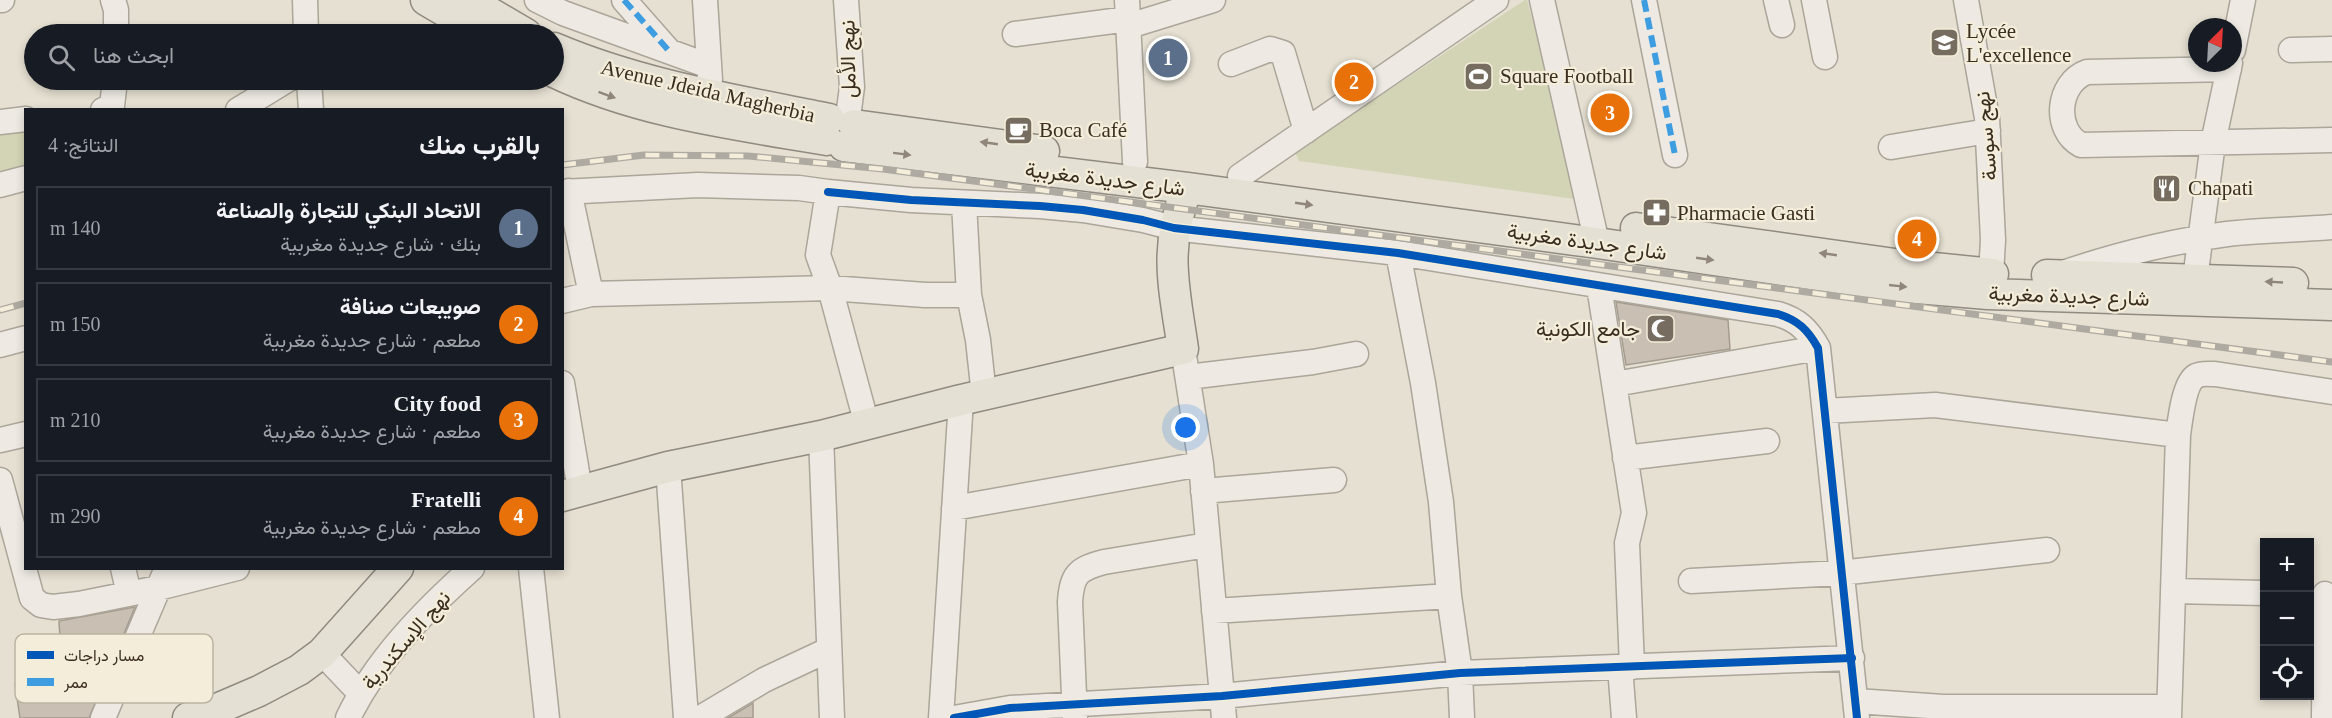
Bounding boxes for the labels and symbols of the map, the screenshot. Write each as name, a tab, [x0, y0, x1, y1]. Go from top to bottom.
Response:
north arrow	[2188, 18, 2242, 72]
place label: Lycée L'excellence	[1966, 19, 2071, 67]
street label: نهج الأمل	[835, 20, 863, 98]
school or university icon: Lycée L'excellence	[1929, 27, 1961, 59]
pin: 1	[1148, 36, 1188, 80]
street label: Avenue Jdeida Magherbia	[599, 55, 818, 127]
pin: 2	[1334, 60, 1374, 104]
sports icon: Square Football	[1463, 60, 1495, 92]
place label: Square Football	[1500, 64, 1634, 88]
one-way arrow	[599, 90, 617, 100]
pin: 3	[1590, 90, 1630, 136]
street label: نهج سوسة	[1970, 90, 2004, 182]
cafe icon: Boca Café	[1002, 114, 1034, 146]
place label: Boca Café	[1039, 118, 1127, 142]
one-way arrow	[980, 139, 999, 148]
one-way arrow	[893, 149, 912, 158]
street label: شارع جديدة مغربية	[1023, 157, 1186, 203]
restaurant icon: Chapati	[2151, 172, 2183, 204]
place label: Chapati	[2188, 176, 2253, 200]
pharmacy icon: Pharmacie Gasti	[1640, 197, 1672, 229]
one-way arrow	[1295, 199, 1314, 208]
place label: Pharmacie Gasti	[1677, 201, 1815, 225]
pin: 4	[1898, 216, 1936, 262]
street label: شارع جديدة مغربية	[1505, 219, 1668, 267]
one-way arrow	[1818, 250, 1837, 259]
one-way arrow	[1696, 254, 1715, 263]
one-way arrow	[2264, 278, 2283, 287]
one-way arrow	[1889, 281, 1908, 291]
street label: شارع جديدة مغربية	[1988, 281, 2150, 313]
mosque icon: جامع الكونية	[1645, 313, 1677, 345]
place label: جامع الكونية	[1536, 317, 1640, 343]
your location	[1171, 413, 1200, 442]
street label: نهج الإسكندرية	[357, 586, 457, 696]
legend	[15, 634, 213, 703]
text: مسار دراجات	[64, 647, 144, 666]
text: ممر	[63, 674, 88, 693]

